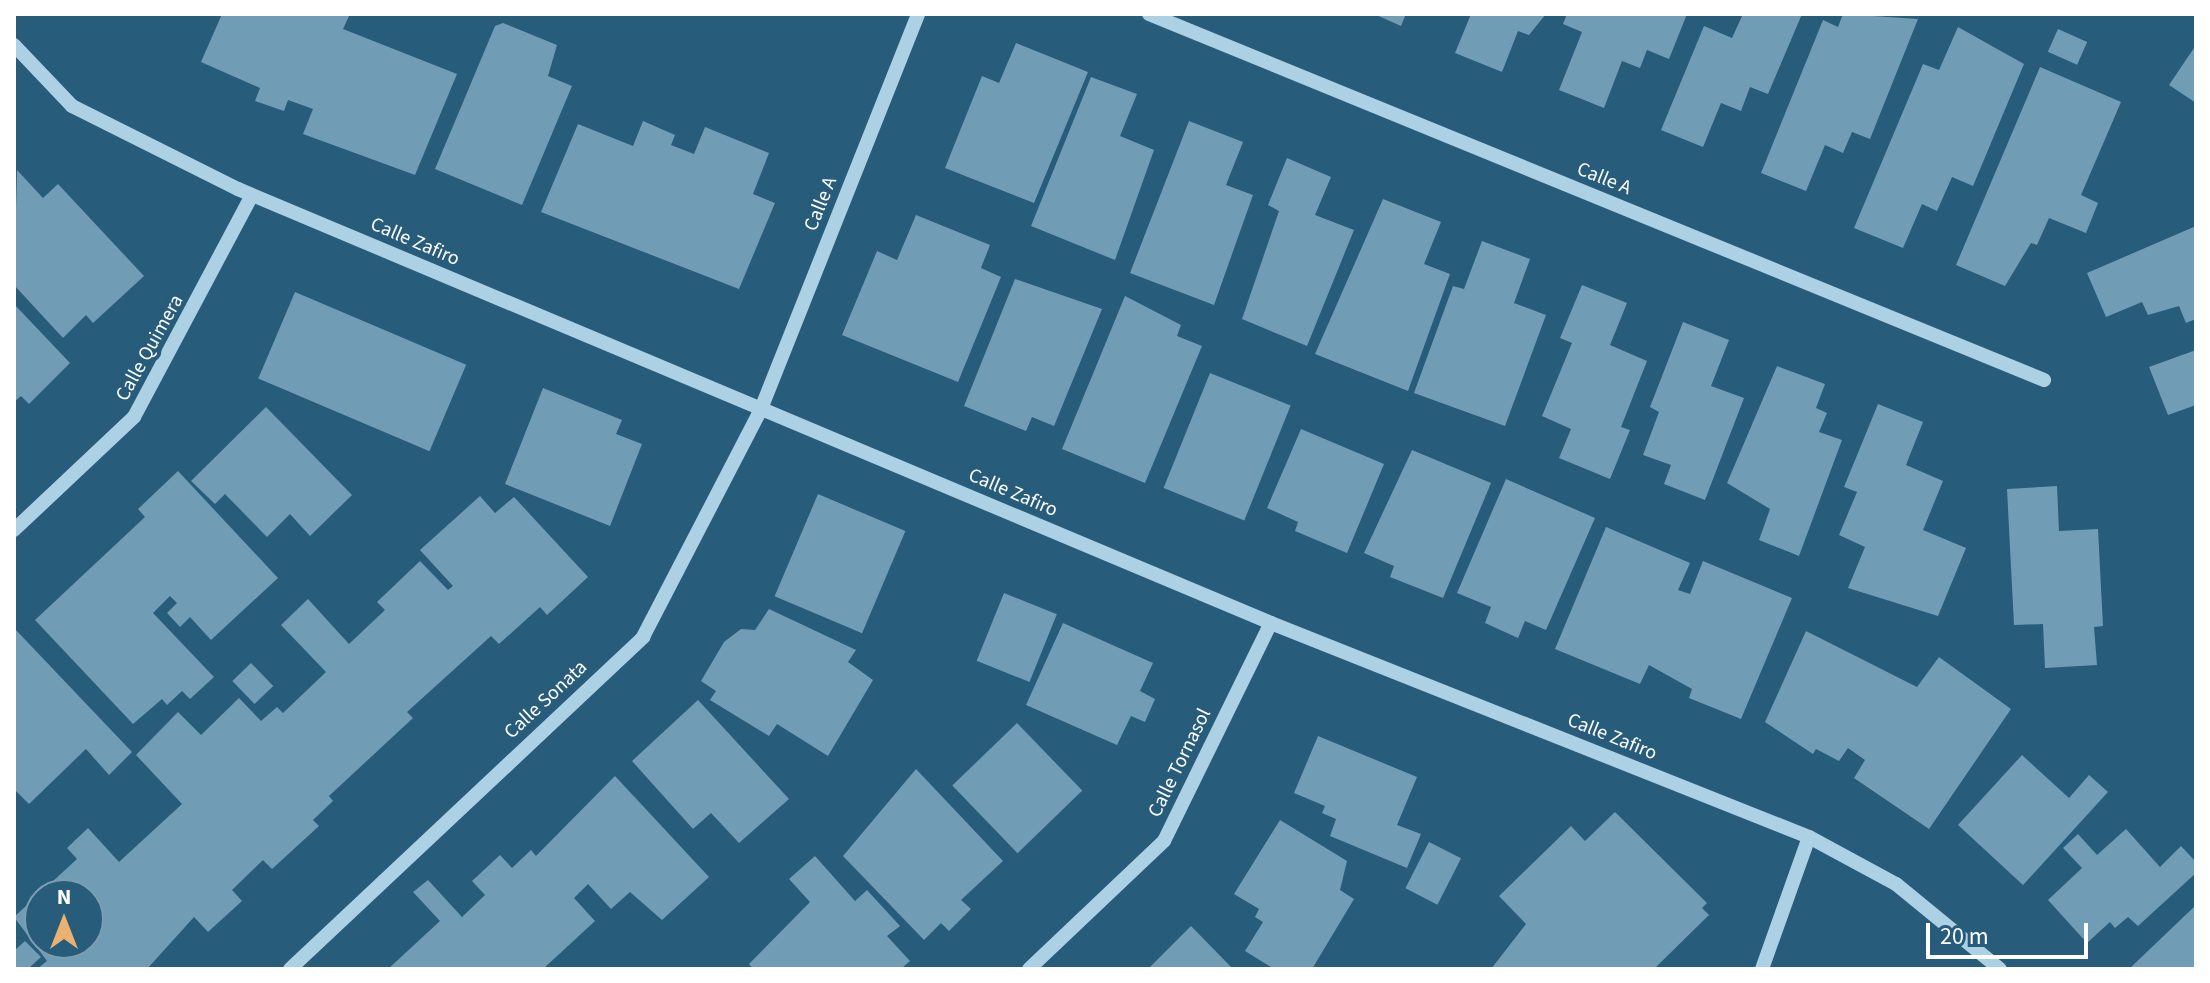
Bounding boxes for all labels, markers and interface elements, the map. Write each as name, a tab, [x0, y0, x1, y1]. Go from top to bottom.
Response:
street label: Calle A	[1573, 157, 1635, 201]
street label: Calle A	[799, 173, 843, 235]
street label: Calle Zafiro	[367, 212, 463, 272]
street label: Calle Quimera	[111, 291, 189, 405]
street label: Calle Zafiro	[965, 463, 1061, 523]
street label: Calle Sonata	[500, 656, 592, 744]
street label: Calle Tornasol	[1143, 705, 1217, 821]
street label: Calle Zafiro	[1564, 708, 1660, 766]
north arrow	[24, 879, 104, 959]
text: N	[57, 881, 71, 913]
scale bar	[1930, 907, 2092, 957]
text: 20 m	[1940, 919, 1989, 954]

